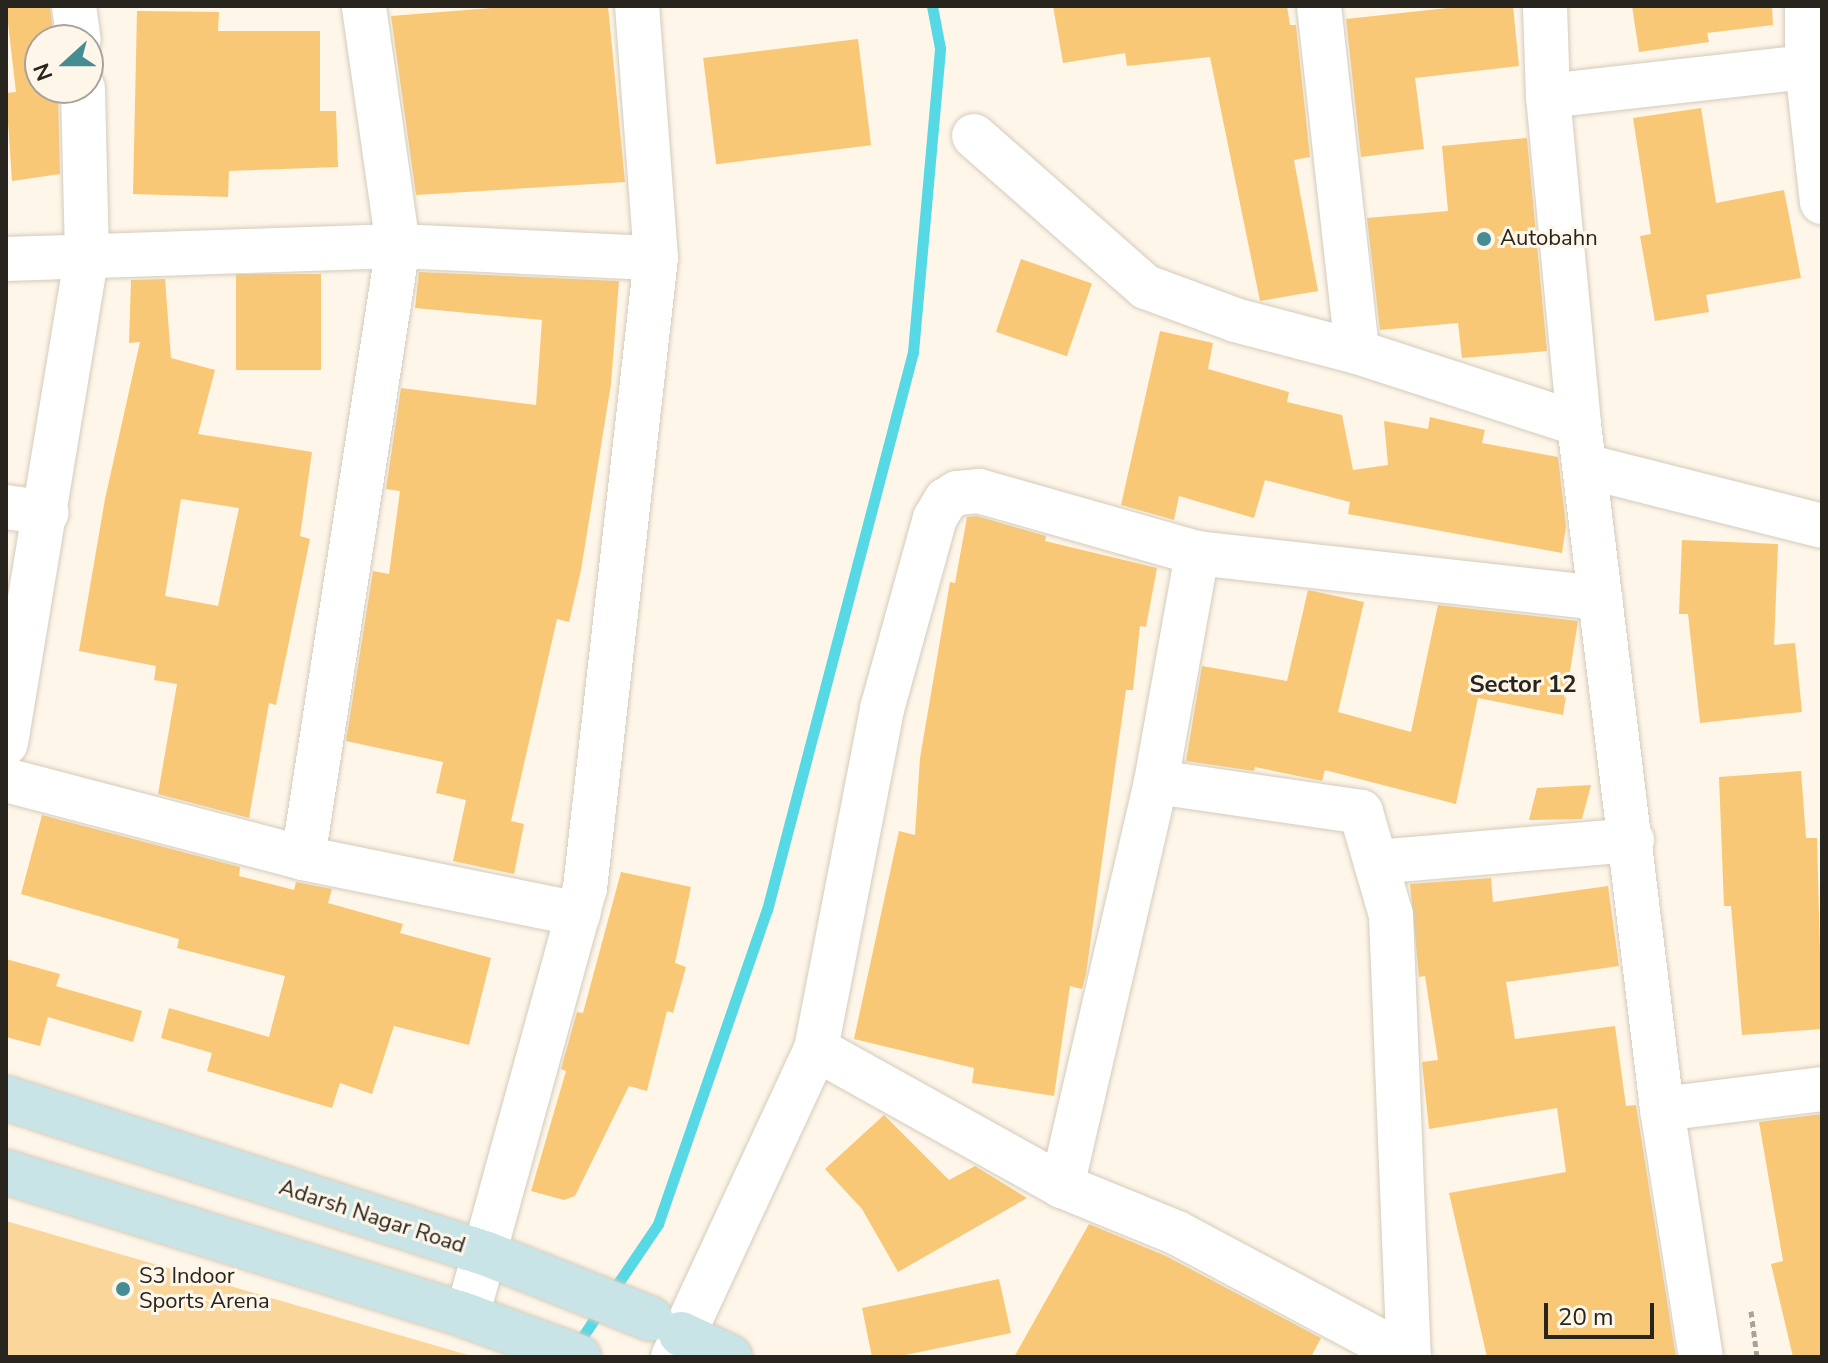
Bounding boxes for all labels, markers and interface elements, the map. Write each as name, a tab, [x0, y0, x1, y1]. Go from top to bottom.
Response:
north arrow	[24, 24, 104, 104]
text: N	[27, 59, 60, 85]
place label: Autobahn	[1500, 226, 1598, 252]
marker: Autobahn	[1475, 230, 1493, 248]
district label: Sector 12	[1469, 671, 1577, 699]
street label: Adarsh Nagar Road	[276, 1174, 468, 1260]
place label: S3 Indoor Sports Arena	[139, 1263, 270, 1314]
marker: S3 Indoor Sports Arena	[114, 1280, 132, 1298]
scale bar	[1548, 1287, 1658, 1337]
text: 20 m	[1558, 1301, 1614, 1333]

